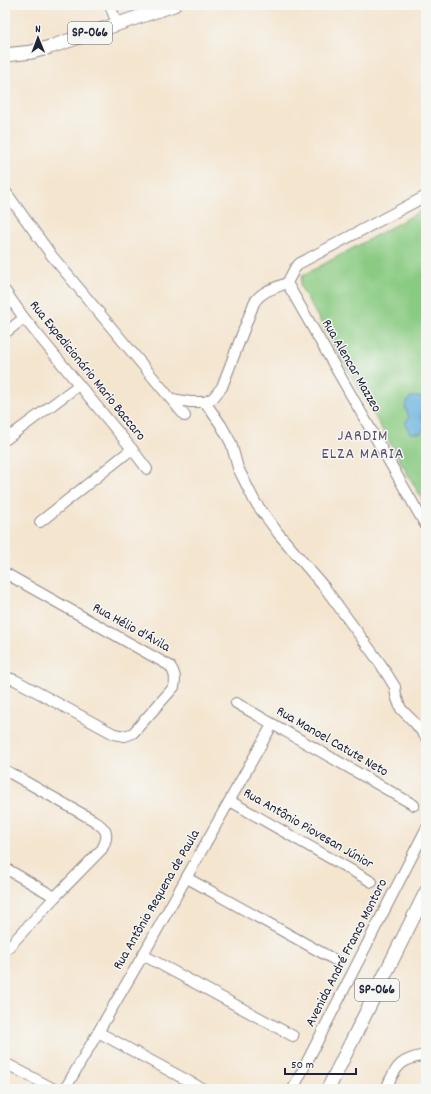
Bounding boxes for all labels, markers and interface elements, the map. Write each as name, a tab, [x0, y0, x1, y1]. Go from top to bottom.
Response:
north arrow	[18, 18, 58, 58]
text: N	[35, 22, 41, 38]
road number: SP-066	[68, 22, 112, 44]
street label: Rua Expedicionário Mario Baccaro	[24, 297, 150, 445]
street label: Rua Alencar Mazzeo	[316, 316, 386, 416]
district label: JARDIM ELZA MARIA	[322, 425, 404, 466]
street label: Rua Hélio d'Ávila	[89, 598, 174, 658]
street label: Rua Manoel Catute Neto	[272, 702, 392, 782]
street label: Rua Antônio Piovesan Júnior	[239, 783, 378, 875]
street label: Rua Antônio Requena de Paula	[109, 826, 206, 974]
street label: Avenida André Franco Montoro	[301, 876, 393, 1030]
road number: SP-066	[355, 979, 399, 1001]
scale bar	[285, 1050, 356, 1076]
text: 50 m	[291, 1057, 314, 1074]

